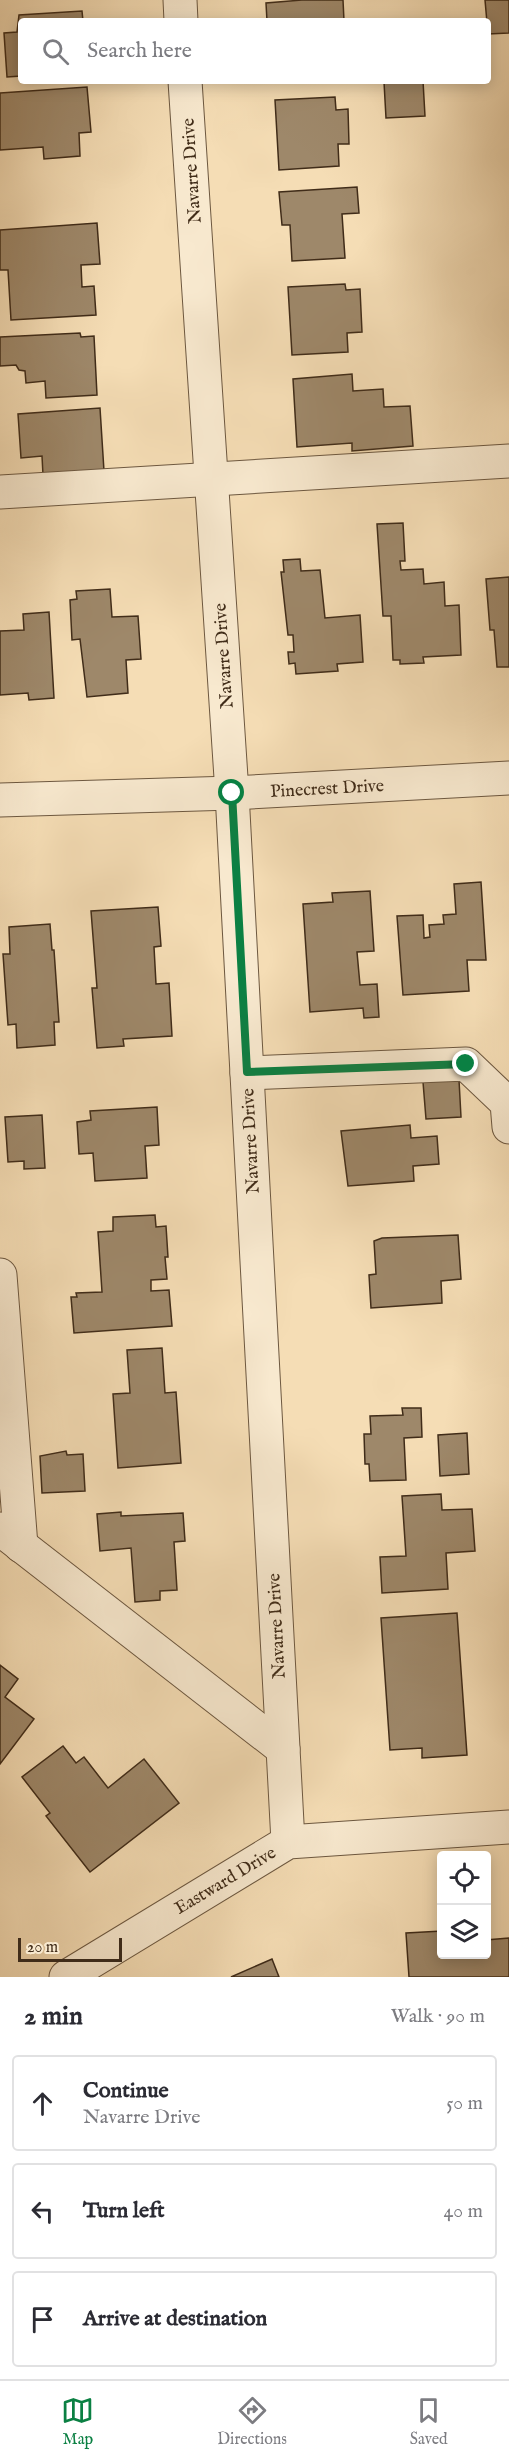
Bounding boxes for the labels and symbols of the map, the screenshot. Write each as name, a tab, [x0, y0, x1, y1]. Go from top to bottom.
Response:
street label: Navarre Drive	[177, 117, 208, 224]
street label: Navarre Drive	[209, 602, 240, 709]
street label: Pinecrest Drive	[270, 775, 385, 804]
route start	[218, 779, 244, 805]
route end	[452, 1050, 478, 1076]
street label: Navarre Drive	[237, 1088, 266, 1194]
street label: Navarre Drive	[263, 1573, 292, 1679]
street label: Eastward Drive	[171, 1842, 281, 1921]
scale bar	[18, 1935, 122, 1962]

